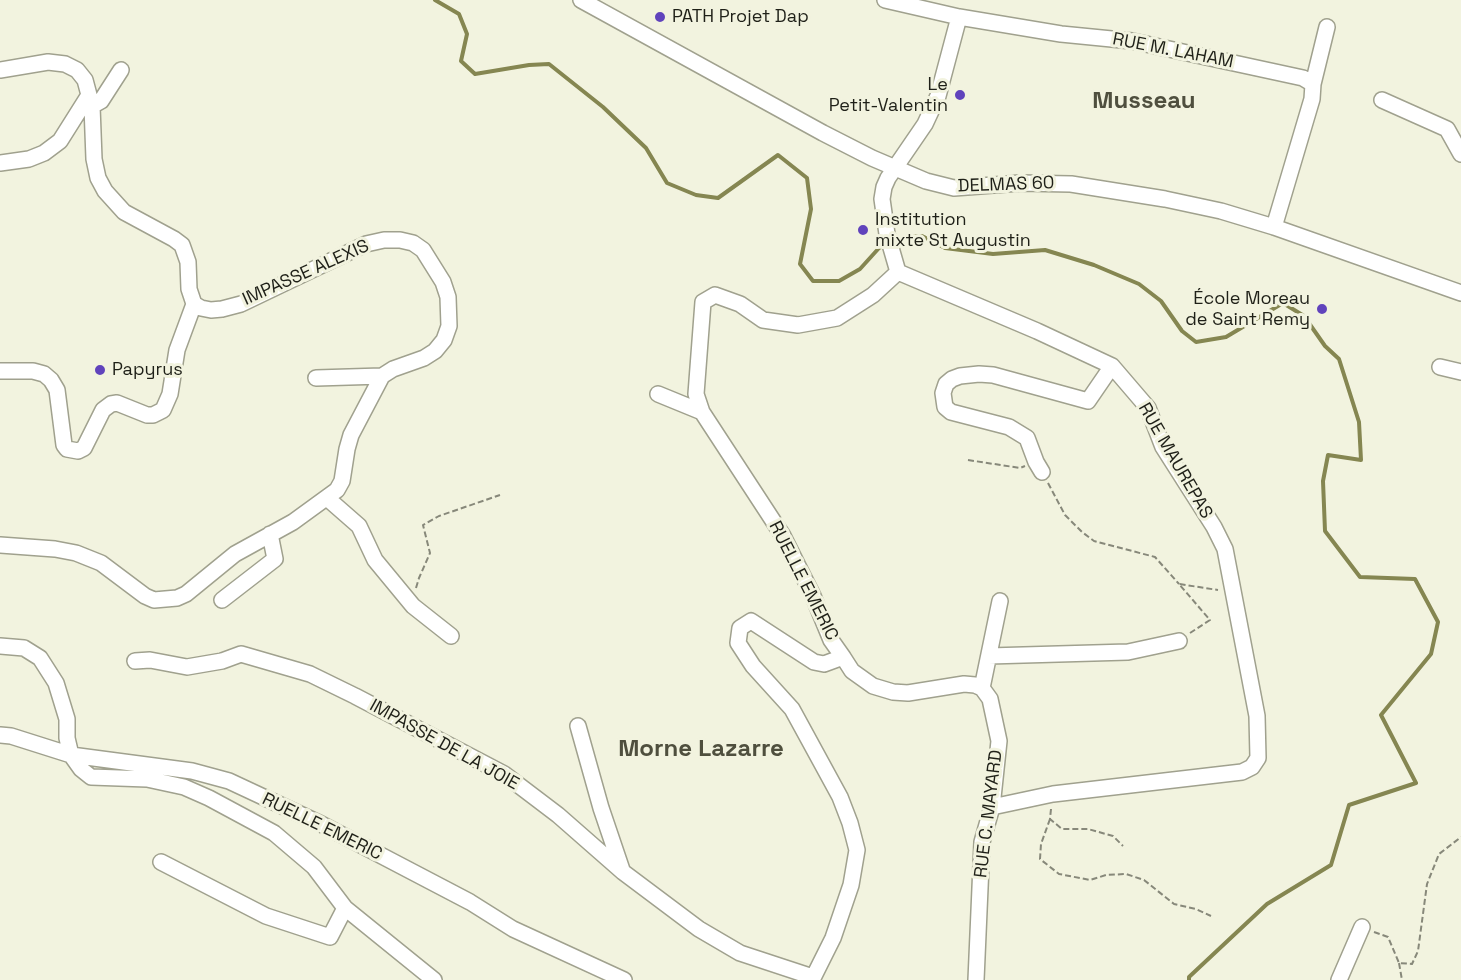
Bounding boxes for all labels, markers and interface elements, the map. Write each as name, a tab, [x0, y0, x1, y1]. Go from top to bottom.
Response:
place label: PATH Projet Dap	[672, 6, 809, 28]
marker: PATH Projet Dap	[653, 10, 667, 24]
street label: RUE M. LAHAM	[1111, 29, 1235, 73]
place label: Le Petit-Valentin	[829, 74, 948, 116]
district label: Musseau	[1092, 87, 1196, 115]
marker: Le Petit-Valentin	[953, 88, 967, 102]
street label: DELMAS 60	[957, 173, 1055, 197]
place label: Institution mixte St Augustin	[875, 209, 1031, 252]
marker: Institution mixte St Augustin	[856, 223, 870, 237]
street label: IMPASSE ALEXIS	[239, 235, 373, 311]
place label: École Moreau de Saint Remy	[1185, 288, 1310, 330]
marker: École Moreau de Saint Remy	[1315, 302, 1329, 316]
place label: Papyrus	[112, 359, 183, 381]
marker: Papyrus	[93, 363, 107, 377]
street label: RUE MAUREPAS	[1133, 399, 1217, 523]
street label: RUELLE EMERIC	[764, 518, 842, 644]
street label: IMPASSE DE LA JOIE	[366, 695, 522, 795]
district label: Morne Lazarre	[618, 735, 784, 763]
street label: RUE C. MAYARD	[970, 749, 1008, 879]
street label: RUELLE EMERIC	[258, 789, 386, 865]

